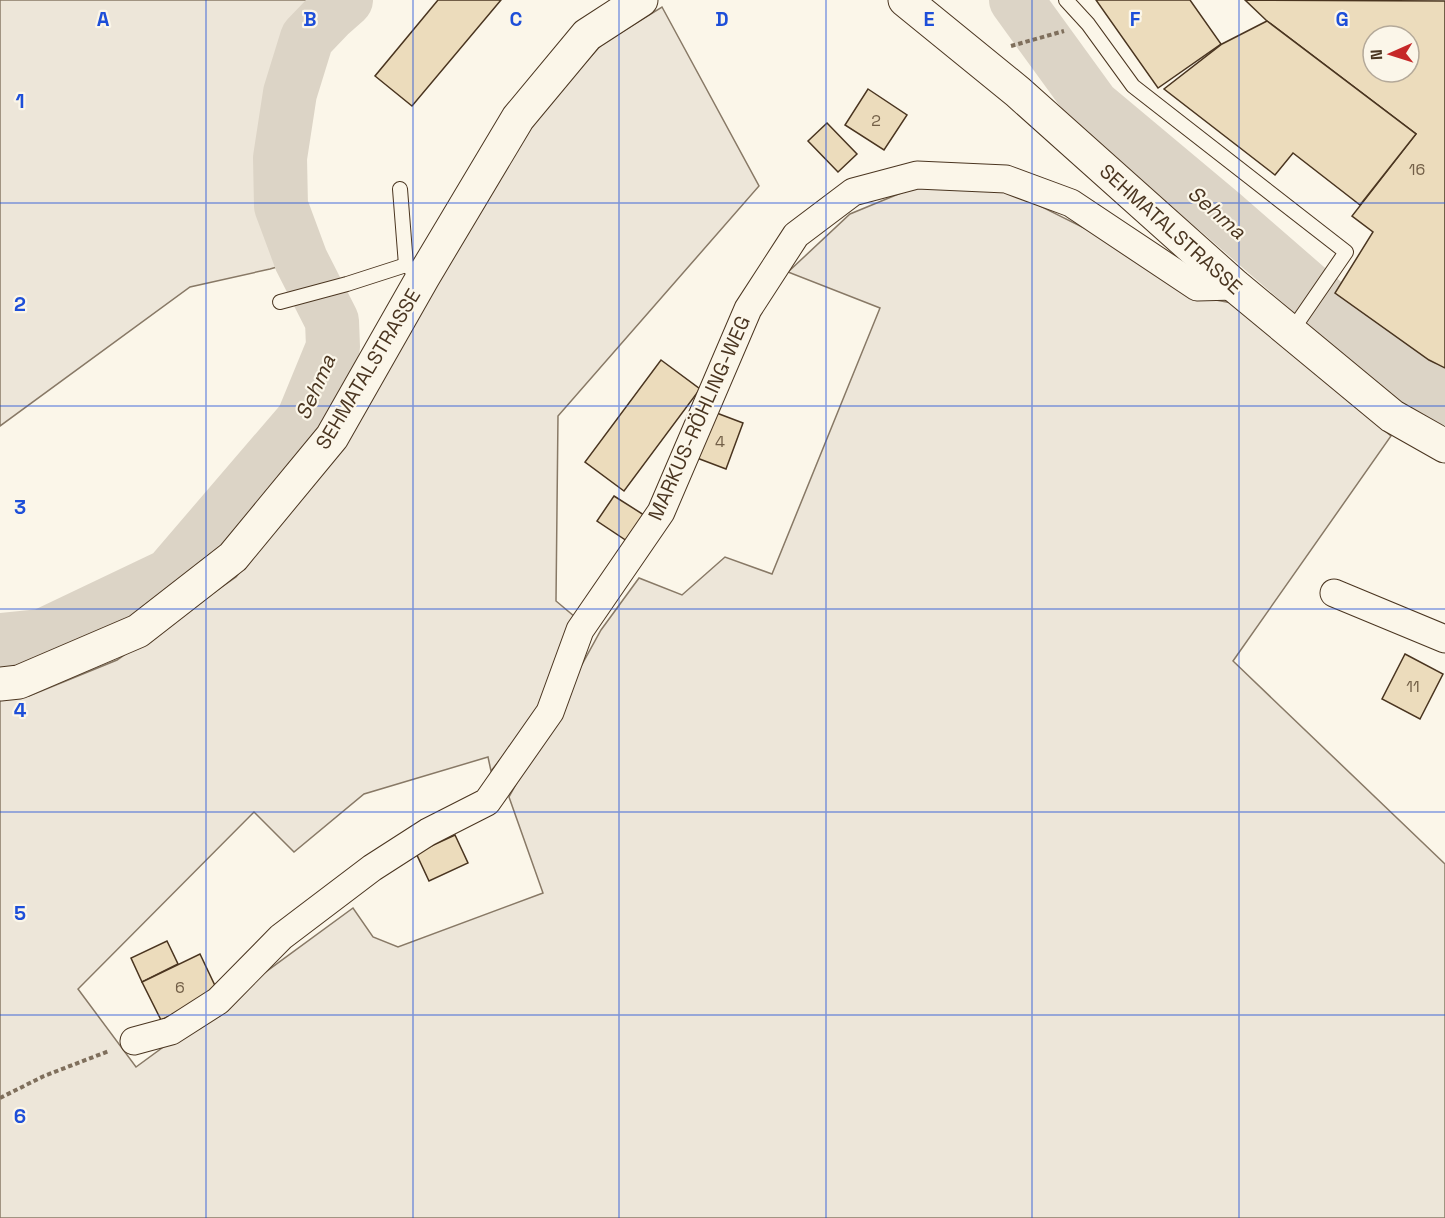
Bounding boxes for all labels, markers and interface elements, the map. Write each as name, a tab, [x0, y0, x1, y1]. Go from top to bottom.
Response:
text: A	[97, 6, 110, 32]
text: B	[303, 6, 317, 32]
text: C	[510, 6, 523, 32]
text: D	[715, 6, 729, 32]
text: E	[923, 6, 935, 32]
text: F	[1130, 6, 1141, 32]
text: G	[1335, 6, 1349, 32]
north arrow	[1361, 24, 1421, 84]
text: N	[1366, 49, 1387, 61]
text: 1	[15, 88, 25, 114]
house number: 2	[871, 110, 881, 131]
street label: SEHMATALSTRASSE	[1094, 158, 1248, 300]
house number: 16	[1409, 159, 1425, 180]
water label: Sehma	[1182, 179, 1252, 245]
street label: SEHMATALSTRASSE	[310, 284, 426, 454]
text: 2	[14, 291, 26, 317]
street label: MARKUS-RÖHLING-WEG	[642, 312, 756, 524]
water label: Sehma	[289, 349, 342, 424]
house number: 4	[715, 431, 725, 452]
text: 3	[14, 494, 26, 520]
house number: 11	[1406, 676, 1420, 697]
text: 4	[14, 697, 27, 723]
text: 5	[14, 900, 26, 926]
house number: 6	[175, 977, 185, 998]
text: 6	[14, 1103, 26, 1129]

